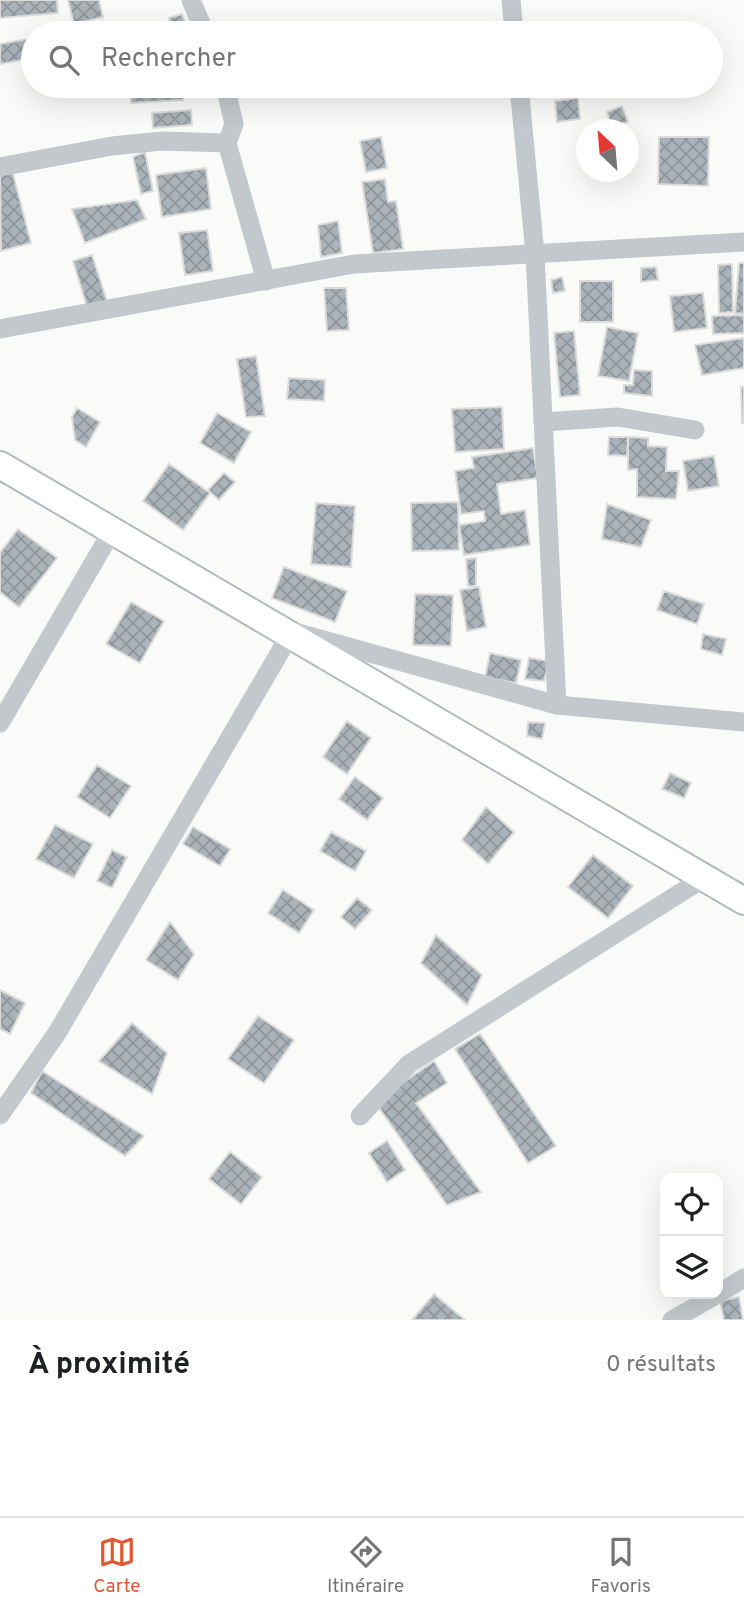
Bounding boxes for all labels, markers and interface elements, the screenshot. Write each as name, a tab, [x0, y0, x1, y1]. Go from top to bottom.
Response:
search box	[21, 21, 723, 98]
icon: search	[45, 41, 83, 79]
text: Rechercher	[101, 43, 236, 76]
north arrow	[576, 119, 639, 182]
map controls	[660, 1173, 723, 1299]
button: locate	[660, 1173, 723, 1236]
button: layers	[660, 1236, 723, 1299]
text: À proximité	[28, 1347, 190, 1384]
text: 0 résultats	[606, 1351, 716, 1380]
tab: Carte	[93, 1533, 141, 1599]
tab: Itinéraire	[327, 1533, 404, 1599]
tab: Favoris	[591, 1533, 651, 1599]

